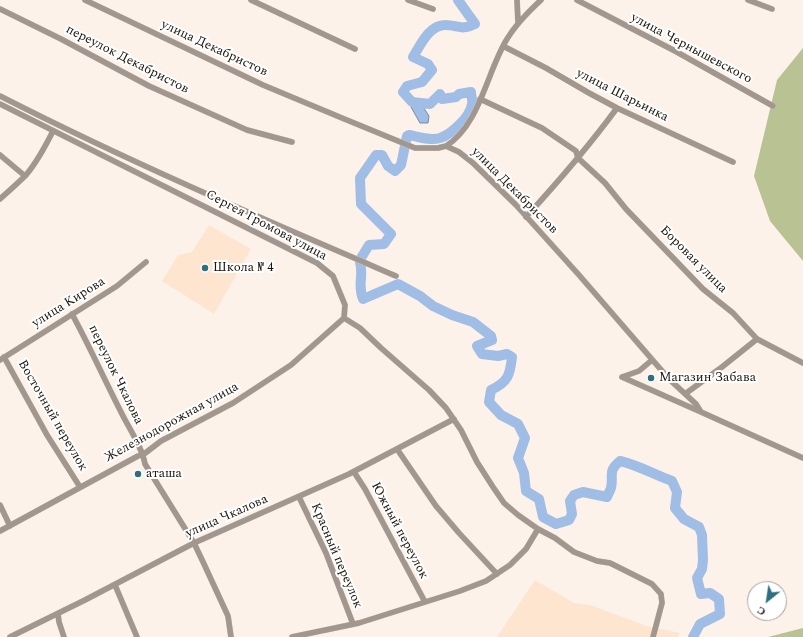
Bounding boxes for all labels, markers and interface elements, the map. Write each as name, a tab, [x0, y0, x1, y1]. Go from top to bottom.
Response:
street label: улица Чернышевского	[628, 10, 754, 88]
street label: улица Декабристов	[158, 17, 270, 81]
street label: переулок Декабристов	[63, 22, 191, 98]
street label: улица Шарьинка	[573, 66, 671, 126]
street label: улица Декабристов	[468, 145, 560, 237]
street label: Сергея Громова улица	[203, 187, 329, 265]
street label: Боровая улица	[656, 223, 730, 297]
place label: Школа № 4	[213, 260, 274, 276]
marker: Школа № 4	[200, 263, 210, 273]
street label: улица Кирова	[30, 274, 108, 332]
street label: переулок Чкалова	[84, 323, 146, 427]
street label: Восточный переулок	[14, 358, 90, 474]
place label: Магазин Забава	[659, 370, 756, 386]
marker: Магазин Забава	[646, 373, 656, 383]
street label: Железнодорожная улица	[102, 380, 242, 466]
place label: аташа	[146, 466, 182, 482]
marker: аташа	[133, 469, 143, 479]
street label: Южный переулок	[367, 480, 431, 582]
street label: улица Чкалова	[183, 492, 271, 542]
street label: Красный переулок	[307, 501, 365, 611]
north arrow	[747, 581, 787, 621]
text: С	[754, 602, 769, 620]

